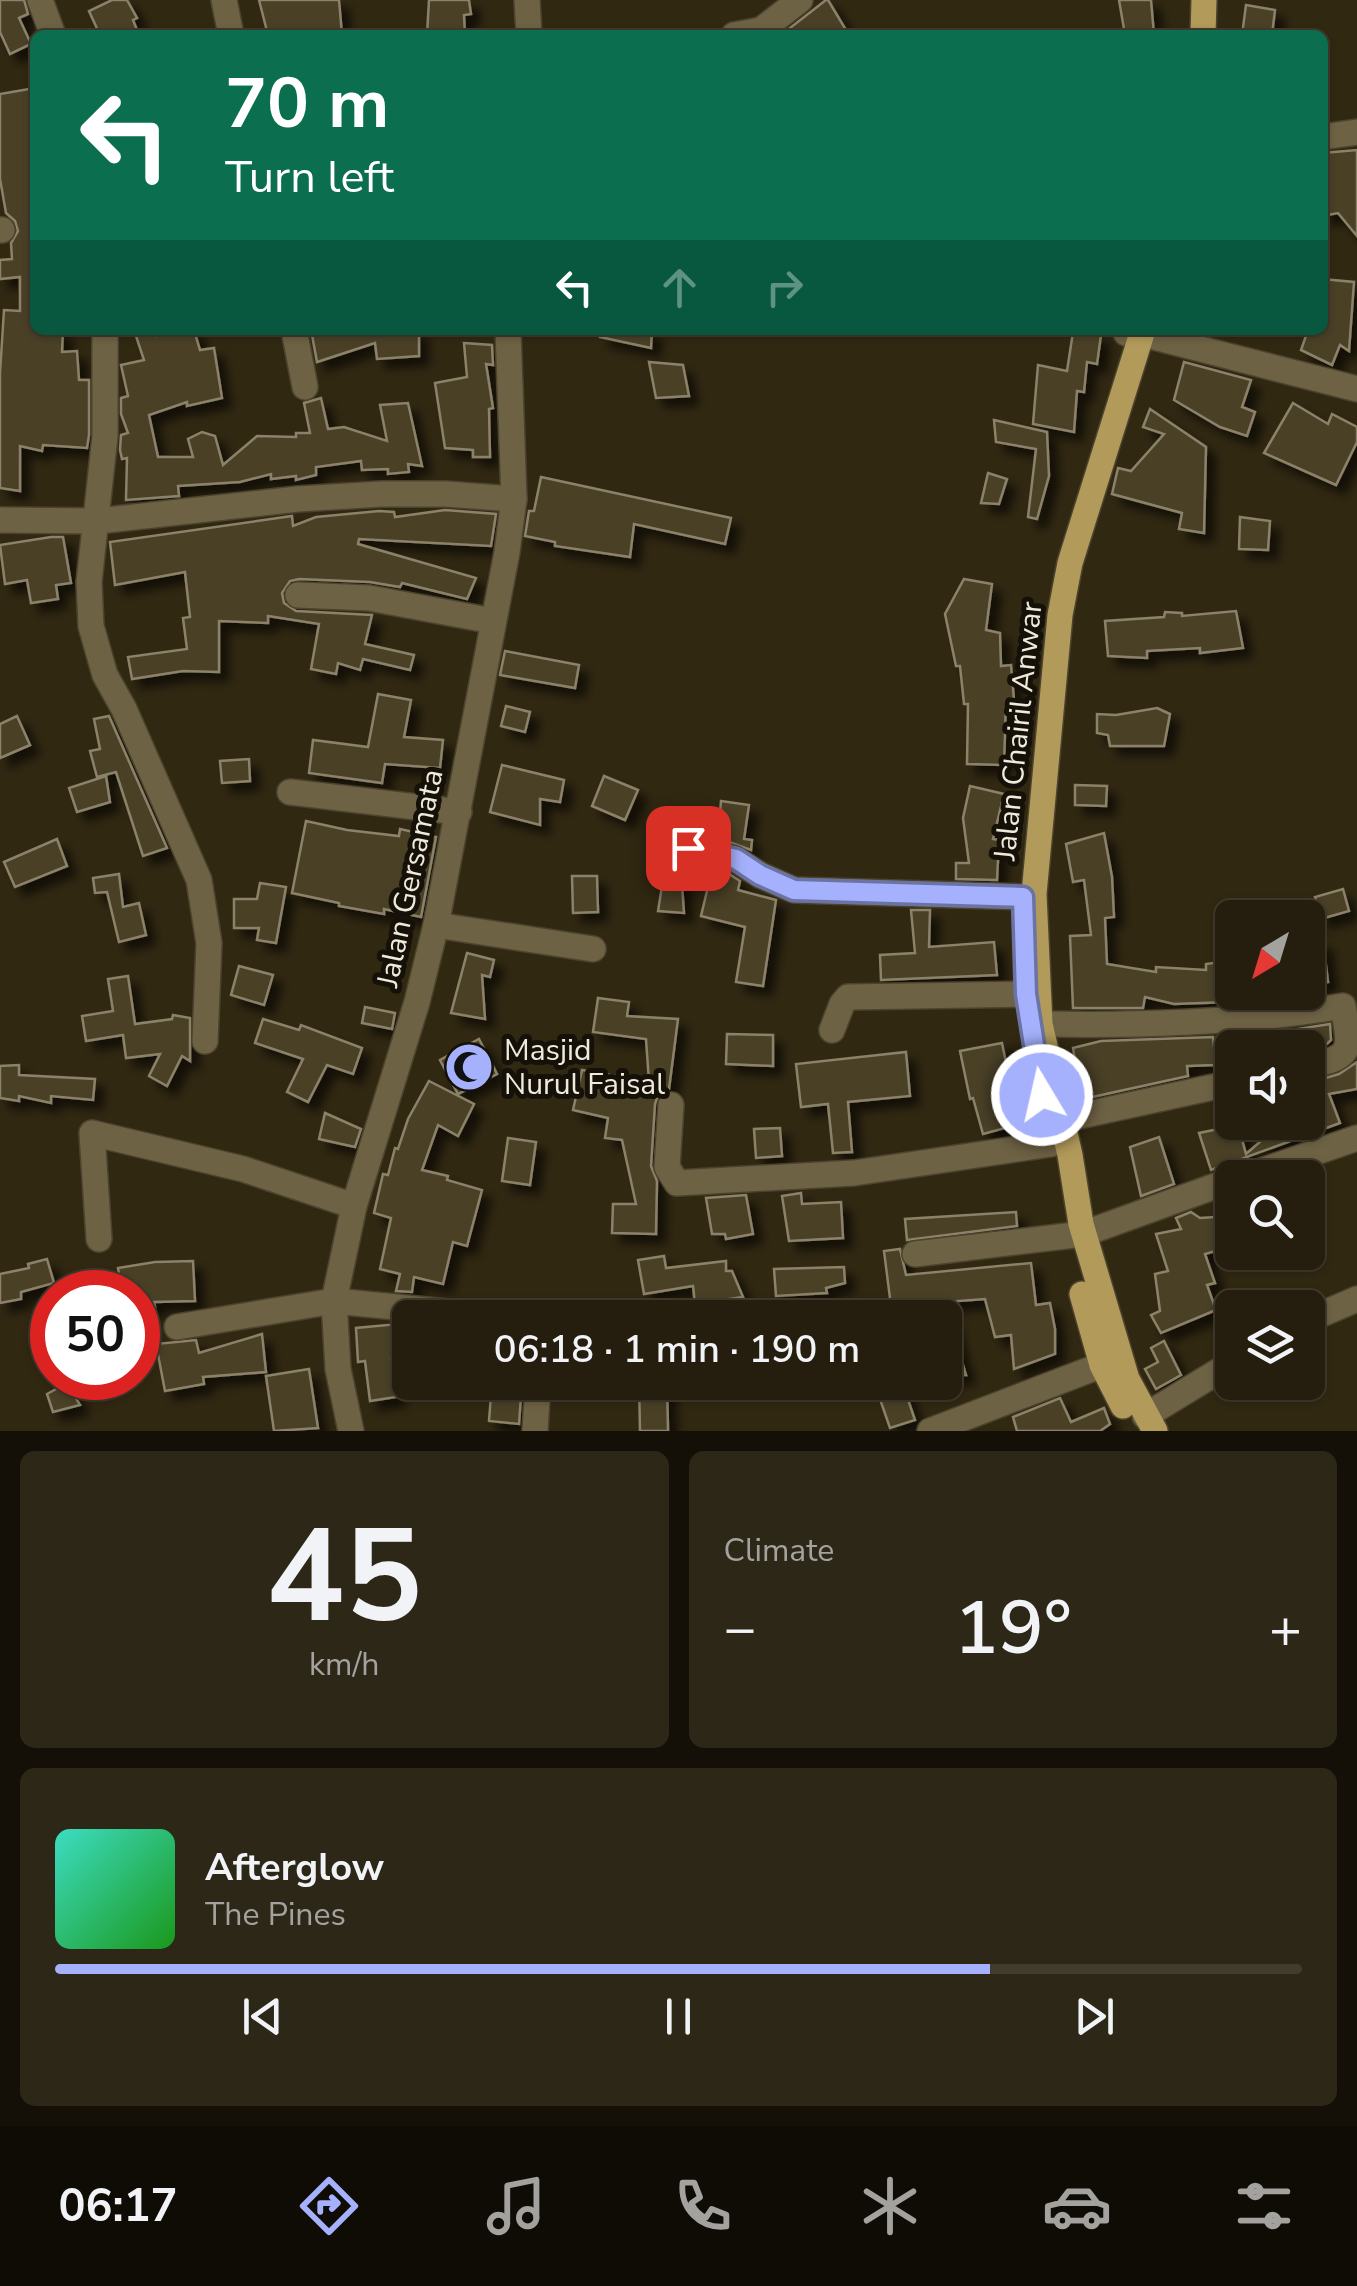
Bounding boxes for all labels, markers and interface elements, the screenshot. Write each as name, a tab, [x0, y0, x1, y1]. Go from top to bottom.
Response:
text: 70 m	[225, 56, 389, 152]
icon: left	[60, 70, 190, 200]
text: Turn left	[225, 147, 394, 208]
icon: left	[547, 260, 602, 315]
icon: ahead	[652, 260, 707, 315]
icon: right	[757, 260, 812, 315]
street label: Jalan Chairil Anwar	[984, 599, 1052, 863]
street label: Jalan Gersamata	[367, 765, 454, 992]
pin	[646, 806, 731, 891]
icon: arrive	[661, 821, 716, 876]
north arrow	[1215, 900, 1325, 1010]
map controls	[1215, 900, 1325, 1400]
place label: Masjid Nurul Faisal	[504, 1030, 665, 1105]
button: sound	[1215, 1030, 1325, 1140]
mosque icon: Masjid Nurul Faisal	[443, 1041, 495, 1093]
position arrow	[990, 1043, 1094, 1147]
button: search	[1215, 1160, 1325, 1270]
speed limit sign: 50	[30, 1270, 160, 1400]
button: layers	[1215, 1290, 1325, 1400]
text: 06:18 · 1 min · 190 m	[494, 1324, 860, 1375]
text: 45	[266, 1489, 422, 1666]
text: Climate	[724, 1529, 834, 1572]
text: 19°	[954, 1577, 1072, 1679]
text: −	[724, 1591, 757, 1666]
text: +	[1269, 1591, 1302, 1666]
text: km/h	[309, 1643, 380, 1686]
text: Afterglow	[205, 1842, 384, 1893]
text: The Pines	[205, 1893, 346, 1936]
icon: previous	[235, 1989, 290, 2044]
icon: pause	[651, 1989, 706, 2044]
icon: next	[1067, 1989, 1122, 2044]
icon: directions	[294, 2171, 364, 2241]
icon: music	[481, 2171, 551, 2241]
icon: phone	[668, 2171, 738, 2241]
icon: climate	[855, 2171, 925, 2241]
icon: car	[1042, 2171, 1112, 2241]
icon: filters	[1229, 2171, 1299, 2241]
text: 06:17	[58, 2176, 178, 2237]

